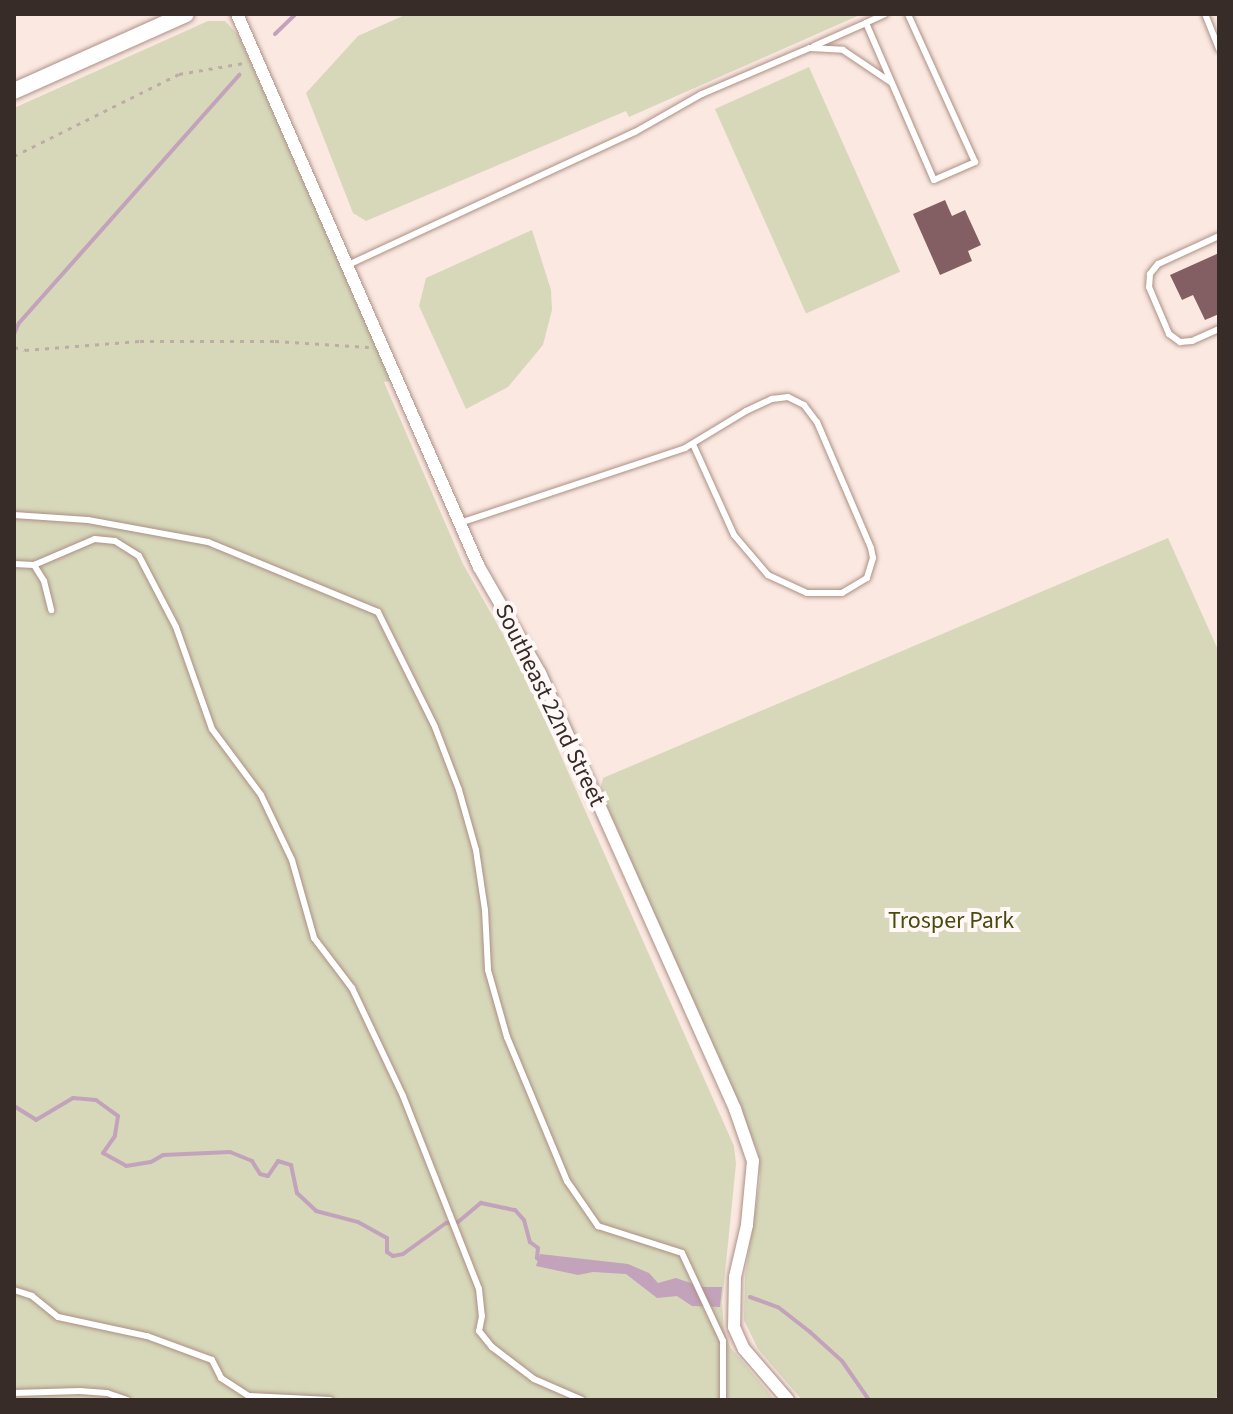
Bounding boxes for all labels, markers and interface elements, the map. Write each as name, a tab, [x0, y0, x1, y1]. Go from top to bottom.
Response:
street label: Southeast 22nd Street	[489, 599, 611, 811]
park label: Trosper Park	[888, 907, 1014, 935]

